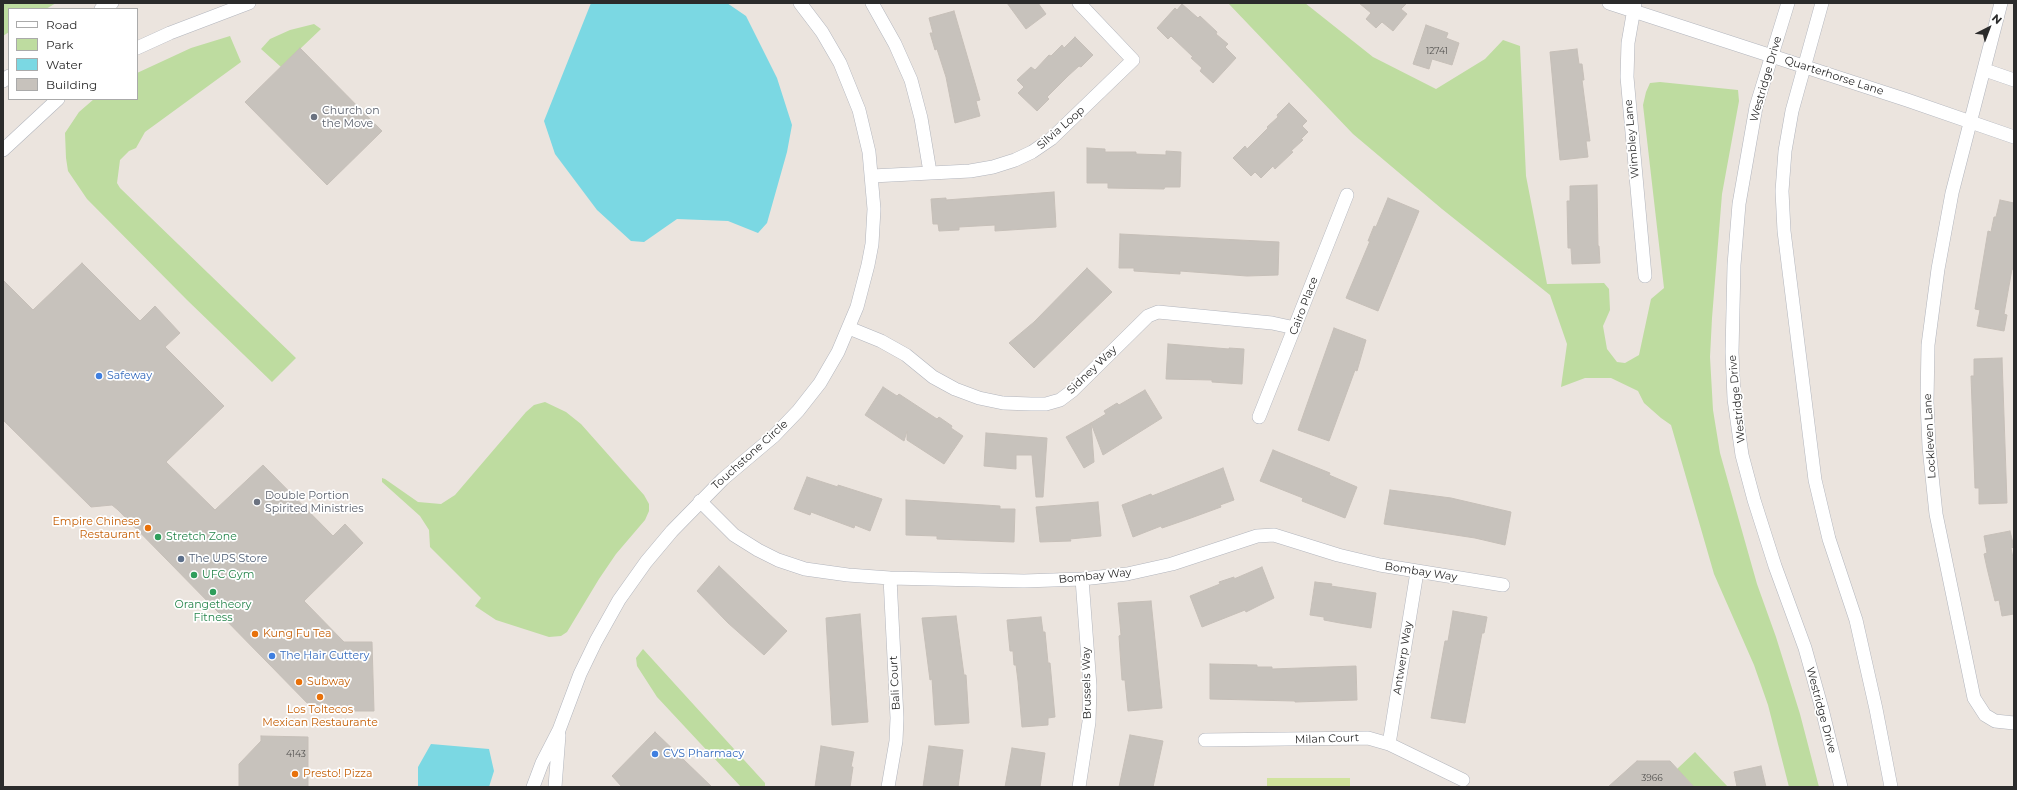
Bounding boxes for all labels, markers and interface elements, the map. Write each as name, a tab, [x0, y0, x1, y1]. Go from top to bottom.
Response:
legend	[8, 8, 138, 100]
north arrow	[1969, 8, 2009, 48]
text: N	[1989, 11, 2005, 27]
text: Road	[46, 17, 77, 32]
street label: Westridge Drive	[1747, 35, 1785, 123]
text: Park	[46, 37, 73, 52]
house number: 12741	[1426, 46, 1448, 56]
street label: Quarterhorse Lane	[1783, 54, 1885, 98]
text: Water	[46, 57, 82, 72]
text: Building	[46, 77, 97, 92]
street label: Wimbley Lane	[1622, 99, 1642, 179]
place label: Church on the Move	[322, 104, 380, 130]
street label: Silvia Loop	[1035, 104, 1087, 152]
marker: Church on the Move	[309, 112, 319, 122]
street label: Cairo Place	[1287, 275, 1321, 337]
street label: Sidney Way	[1064, 343, 1120, 397]
street label: Westridge Drive	[1726, 354, 1748, 444]
place label: Safeway	[107, 369, 152, 383]
marker: Safeway	[94, 371, 104, 381]
street label: Lockleven Lane	[1921, 393, 1939, 479]
street label: Touchstone Circle	[709, 417, 791, 493]
place label: Double Portion Spirited Ministries	[265, 489, 364, 515]
marker: Double Portion Spirited Ministries	[252, 497, 262, 507]
place label: Empire Chinese Restaurant	[52, 515, 140, 541]
marker: Empire Chinese Restaurant	[143, 523, 153, 533]
place label: Stretch Zone	[166, 530, 237, 544]
marker: Stretch Zone	[153, 532, 163, 542]
place label: The UPS Store	[189, 552, 267, 566]
marker: The UPS Store	[176, 554, 186, 564]
street label: Bombay Way	[1384, 560, 1458, 584]
street label: Bombay Way	[1058, 566, 1132, 586]
place label: UFC Gym	[202, 568, 254, 582]
marker: UFC Gym	[189, 570, 199, 580]
marker: Orangetheory Fitness	[208, 587, 218, 597]
place label: Orangetheory Fitness	[174, 598, 252, 624]
street label: Antwerp Way	[1391, 620, 1415, 696]
place label: Kung Fu Tea	[263, 627, 332, 641]
marker: Kung Fu Tea	[250, 629, 260, 639]
street label: Brussels Way	[1080, 647, 1094, 719]
place label: The Hair Cuttery	[280, 649, 369, 663]
marker: The Hair Cuttery	[267, 651, 277, 661]
street label: Bali Court	[887, 655, 903, 711]
street label: Westridge Drive	[1803, 665, 1839, 755]
place label: Subway	[307, 675, 350, 689]
marker: Subway	[294, 677, 304, 687]
marker: Los Toltecos Mexican Restaurante	[315, 692, 325, 702]
place label: Los Toltecos Mexican Restaurante	[262, 703, 378, 729]
street label: Milan Court	[1295, 731, 1359, 747]
place label: CVS Pharmacy	[663, 747, 744, 761]
house number: 4143	[286, 749, 306, 759]
marker: CVS Pharmacy	[650, 749, 660, 759]
place label: Presto! Pizza	[303, 767, 372, 781]
marker: Presto! Pizza	[290, 769, 300, 779]
house number: 3966	[1641, 773, 1663, 783]

